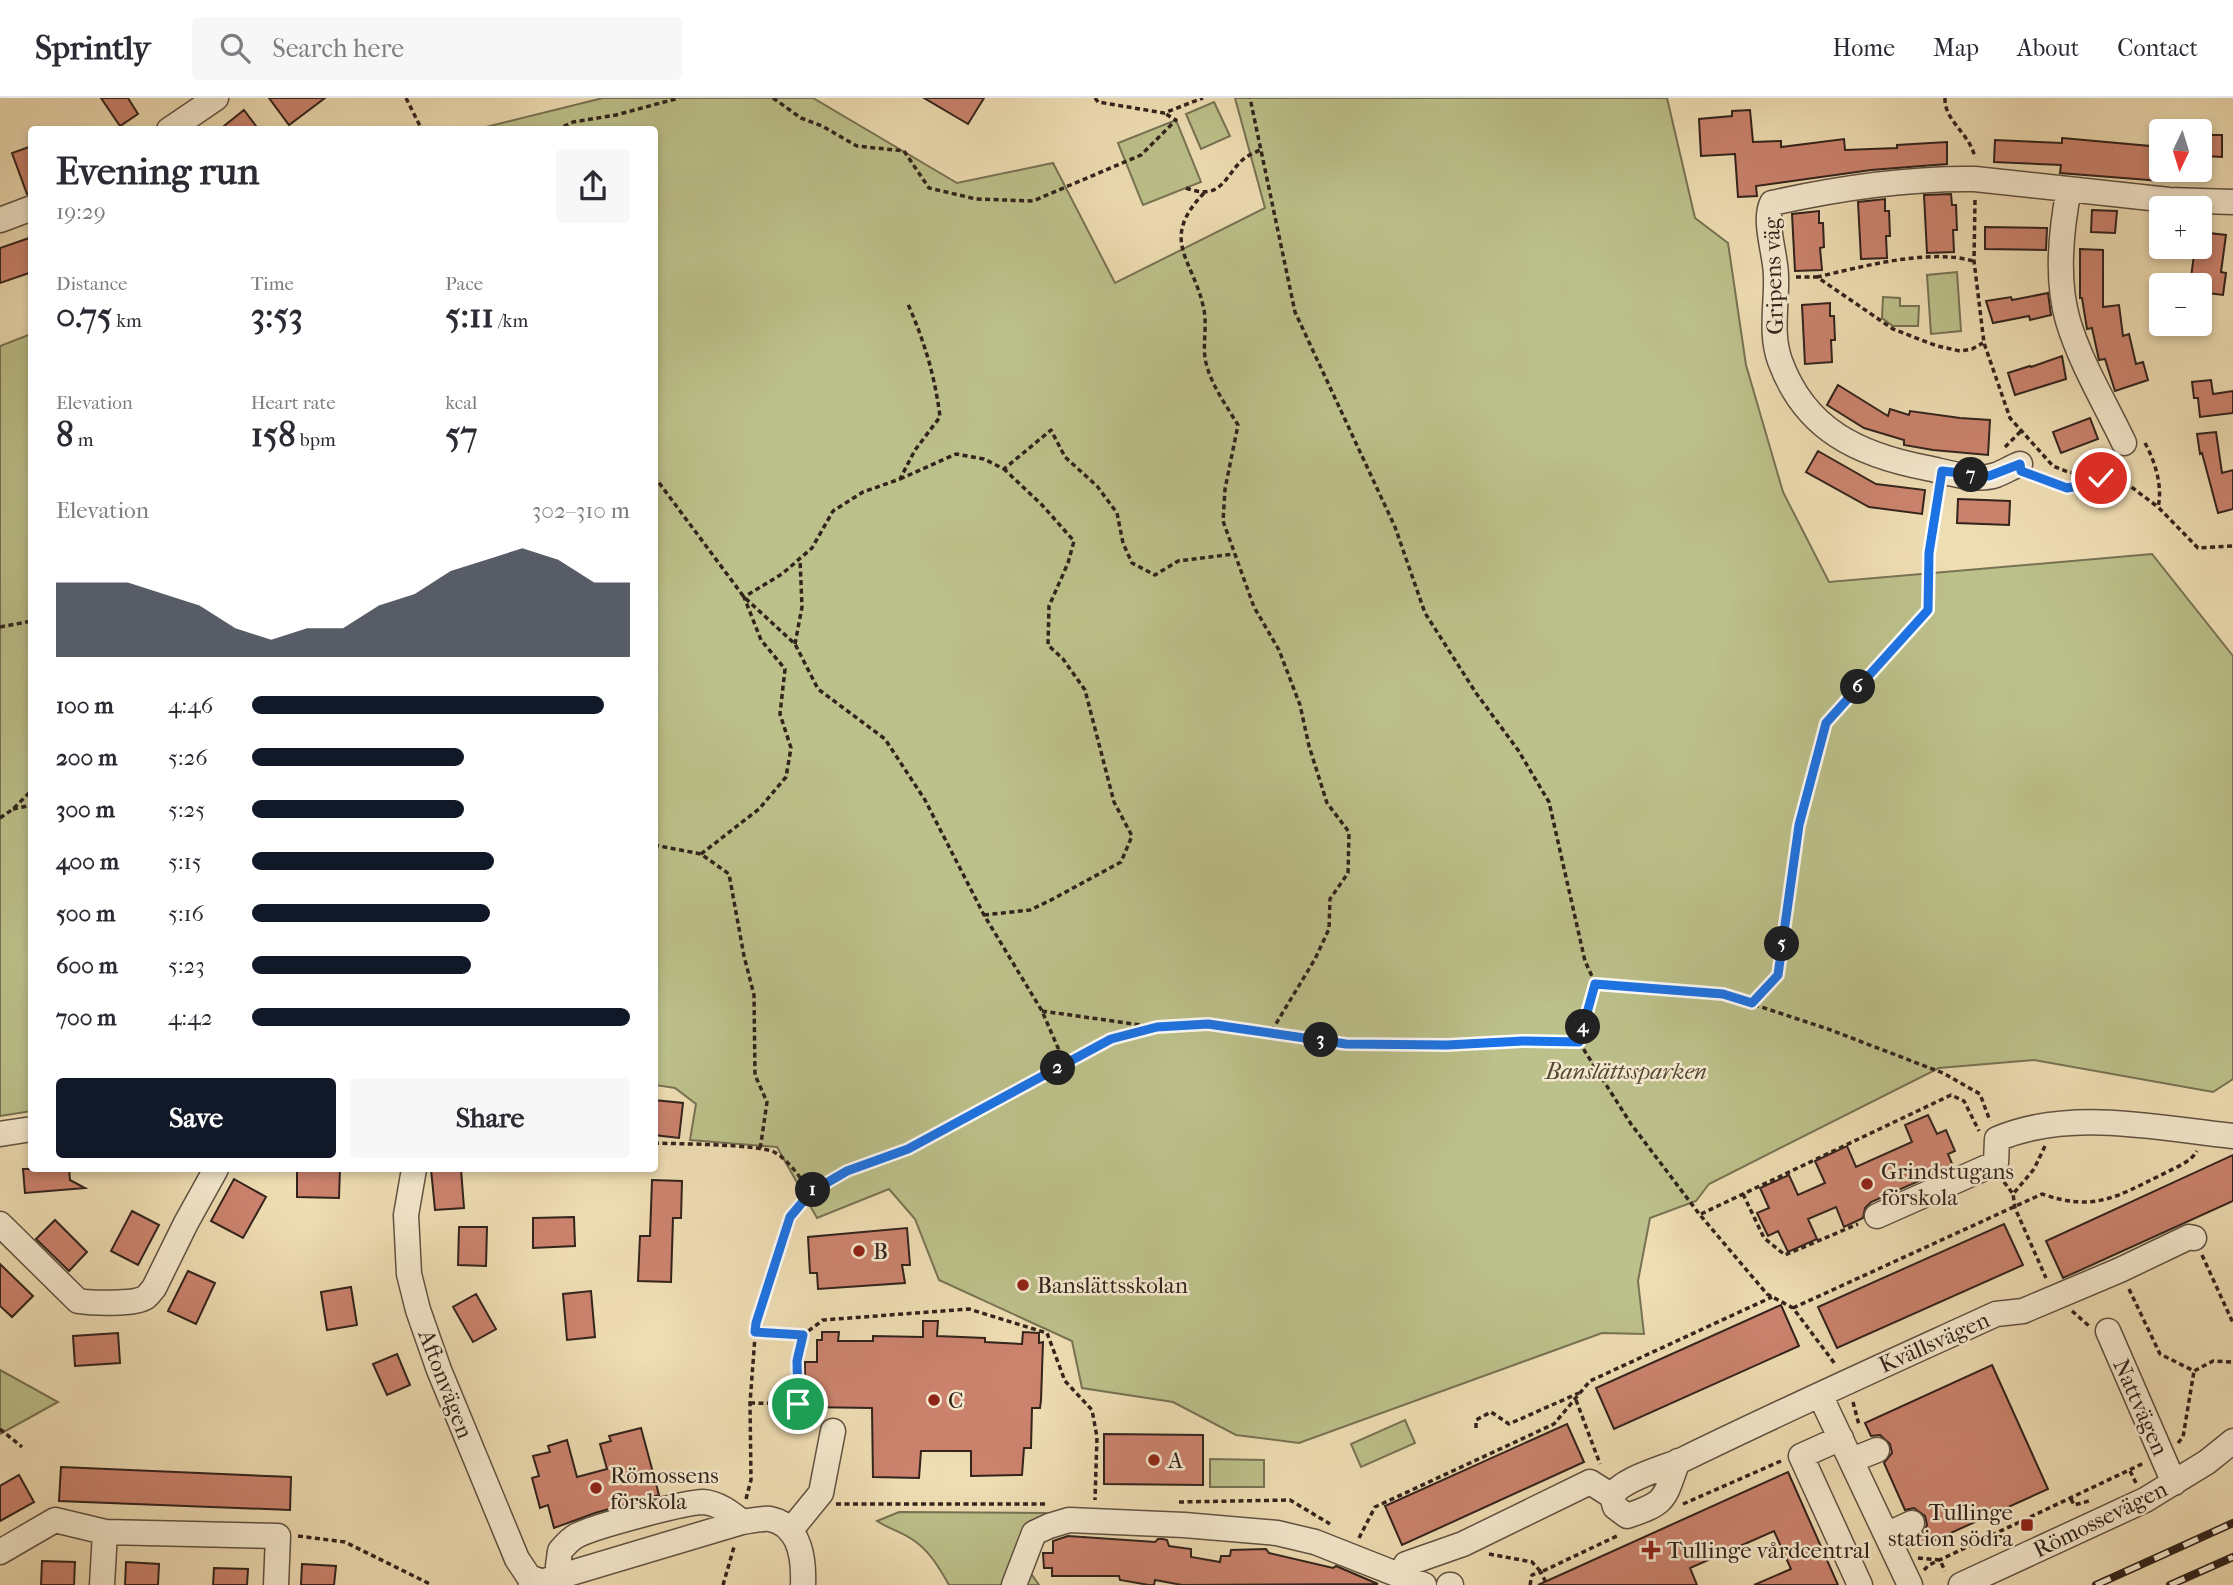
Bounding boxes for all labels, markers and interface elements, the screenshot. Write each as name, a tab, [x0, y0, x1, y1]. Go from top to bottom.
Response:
search box	[192, 17, 682, 80]
text: Sprintly	[35, 29, 150, 68]
icon: search	[216, 29, 254, 67]
text: Search here	[272, 33, 404, 64]
text: Home	[1833, 34, 1895, 62]
text: Map	[1933, 34, 1979, 62]
text: About	[2017, 34, 2079, 62]
text: Contact	[2117, 34, 2198, 62]
north arrow	[2149, 119, 2212, 182]
map controls	[2149, 119, 2212, 336]
text: Evening run	[56, 149, 259, 194]
button: share	[556, 149, 630, 223]
button: +	[2149, 196, 2212, 259]
text: 19:29	[56, 198, 106, 225]
street label: Gripens väg	[1758, 216, 1789, 335]
text: Distance	[56, 273, 127, 295]
text: Time	[251, 273, 294, 295]
text: Pace	[445, 273, 483, 295]
button: −	[2149, 273, 2212, 336]
text: 0.75	[56, 295, 112, 336]
text: 3:53	[251, 295, 303, 336]
text: 5:11	[445, 295, 494, 336]
text: km	[112, 310, 142, 332]
text: /km	[494, 310, 528, 332]
text: Elevation	[56, 392, 133, 414]
text: Heart rate	[251, 392, 336, 414]
text: kcal	[445, 392, 477, 414]
text: 8	[56, 414, 74, 455]
text: 158	[251, 414, 296, 455]
text: 57	[445, 414, 477, 455]
text: m	[74, 429, 93, 451]
text: bpm	[296, 429, 336, 451]
pin	[2071, 448, 2131, 508]
pin: 7	[1954, 458, 1988, 492]
icon: check	[2082, 459, 2120, 497]
text: 7	[1966, 463, 1975, 485]
text: Elevation	[56, 497, 149, 524]
text: 302–310 m	[532, 497, 630, 524]
pin: 6	[1840, 670, 1876, 704]
text: 6	[1852, 675, 1863, 697]
text: 100 m	[56, 692, 114, 719]
text: 4:46	[168, 692, 213, 719]
text: 200 m	[56, 744, 117, 771]
text: 5:26	[168, 744, 208, 771]
text: 300 m	[56, 796, 115, 823]
text: 5:25	[168, 796, 205, 823]
text: 400 m	[56, 848, 119, 875]
text: 5:15	[168, 848, 202, 875]
text: 500 m	[56, 900, 115, 927]
text: 5:16	[168, 900, 204, 927]
pin: 5	[1764, 926, 1800, 962]
text: 5	[1777, 932, 1786, 954]
text: 600 m	[56, 952, 118, 979]
text: 5:23	[168, 952, 205, 979]
text: 700 m	[56, 1004, 116, 1031]
text: 4:42	[168, 1004, 213, 1031]
pin: 4	[1566, 1010, 1600, 1044]
text: 4	[1577, 1015, 1588, 1037]
pin: 3	[1304, 1023, 1338, 1058]
text: 3	[1317, 1028, 1324, 1050]
pin: 2	[1040, 1051, 1076, 1086]
text: 2	[1053, 1056, 1062, 1078]
park label: Banslättssparken	[1543, 1058, 1707, 1085]
button: Save	[56, 1078, 336, 1158]
button: Share	[350, 1078, 630, 1158]
place label: Grindstugans förskola	[1881, 1158, 2014, 1211]
pin: 1	[796, 1172, 830, 1208]
marker: Grindstugans förskola	[1859, 1176, 1875, 1192]
text: 1	[809, 1178, 816, 1200]
place label: B	[873, 1238, 888, 1265]
marker: B	[851, 1243, 867, 1259]
place label: Banslättsskolan	[1037, 1272, 1189, 1299]
marker: Banslättsskolan	[1015, 1277, 1031, 1293]
street label: Kvällsvägen	[1875, 1306, 1994, 1379]
street label: Aftonvägen	[412, 1325, 479, 1443]
street label: Nattvägen	[2107, 1355, 2174, 1460]
pin	[768, 1374, 828, 1434]
icon: arrive	[779, 1385, 817, 1423]
place label: C	[948, 1387, 964, 1414]
marker: C	[926, 1392, 942, 1408]
place label: A	[1167, 1447, 1184, 1474]
marker: A	[1146, 1452, 1162, 1468]
place label: Römossens förskola	[610, 1462, 719, 1515]
street label: Römossevägen	[2029, 1475, 2172, 1564]
marker: Römossens förskola	[588, 1480, 604, 1496]
place label: Tullinge station södra	[1888, 1499, 2013, 1552]
marker: Tullinge station södra	[2019, 1517, 2035, 1533]
place label: Tullinge vårdcentral	[1667, 1537, 1871, 1564]
marker: Tullinge vårdcentral	[1641, 1540, 1661, 1560]

